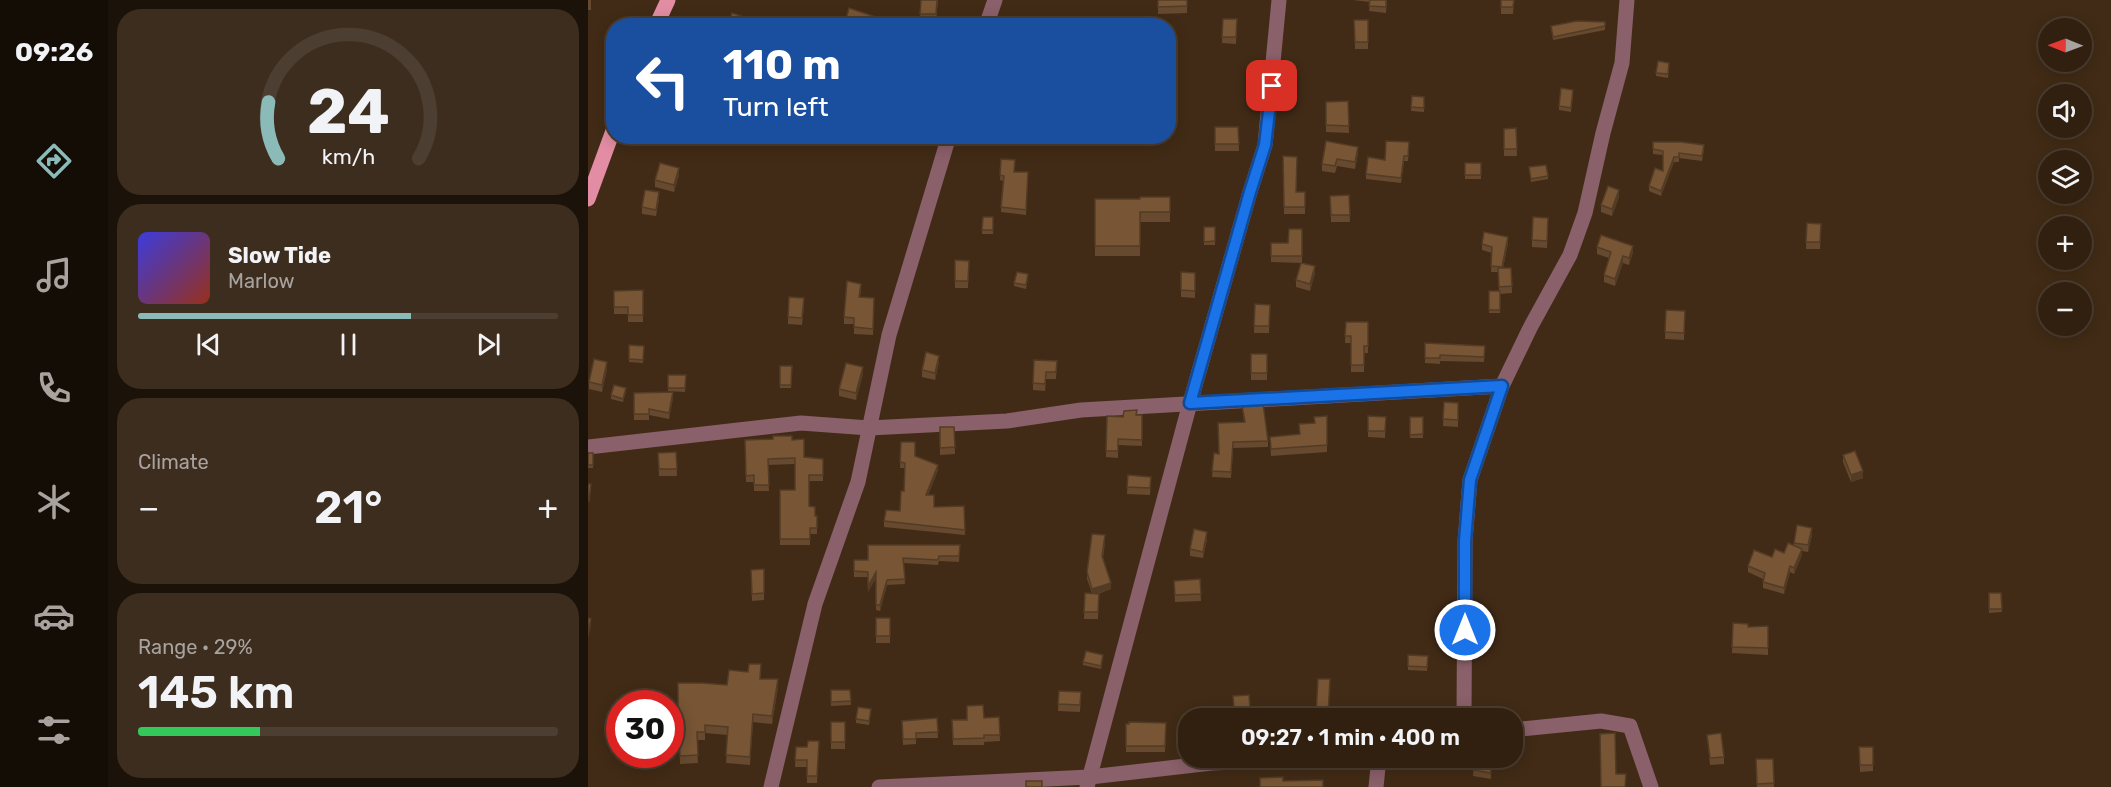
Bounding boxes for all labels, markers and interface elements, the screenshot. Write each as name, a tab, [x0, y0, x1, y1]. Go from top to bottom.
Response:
north arrow	[2038, 18, 2092, 72]
map controls	[2038, 18, 2092, 336]
text: 09:26	[15, 36, 93, 68]
text: 110 m	[723, 40, 841, 90]
icon: left	[624, 42, 702, 120]
pin	[1246, 60, 1297, 111]
icon: arrive	[1255, 69, 1288, 102]
text: 24	[307, 75, 389, 149]
button: sound	[2038, 84, 2092, 138]
text: Turn left	[723, 91, 828, 123]
icon: directions	[33, 140, 75, 182]
text: km/h	[321, 144, 375, 169]
button: layers	[2038, 150, 2092, 204]
button: +	[2038, 216, 2092, 270]
text: Slow Tide	[228, 242, 331, 269]
icon: music	[33, 254, 75, 296]
text: Marlow	[228, 269, 295, 293]
button: −	[2038, 282, 2092, 336]
icon: previous	[192, 328, 225, 361]
icon: pause	[332, 328, 365, 361]
icon: next	[472, 328, 505, 361]
icon: phone	[33, 367, 75, 409]
text: Climate	[138, 450, 209, 474]
icon: climate	[33, 481, 75, 523]
text: 21°	[314, 481, 383, 534]
text: −	[138, 488, 159, 527]
text: +	[537, 488, 558, 527]
icon: car	[33, 595, 75, 637]
position arrow	[1433, 598, 1497, 662]
text: Range · 29%	[138, 635, 253, 659]
text: 145 km	[138, 666, 294, 719]
speed limit sign: 30	[606, 690, 684, 768]
icon: filters	[33, 709, 75, 751]
text: 09:27 · 1 min · 400 m	[1241, 724, 1460, 751]

